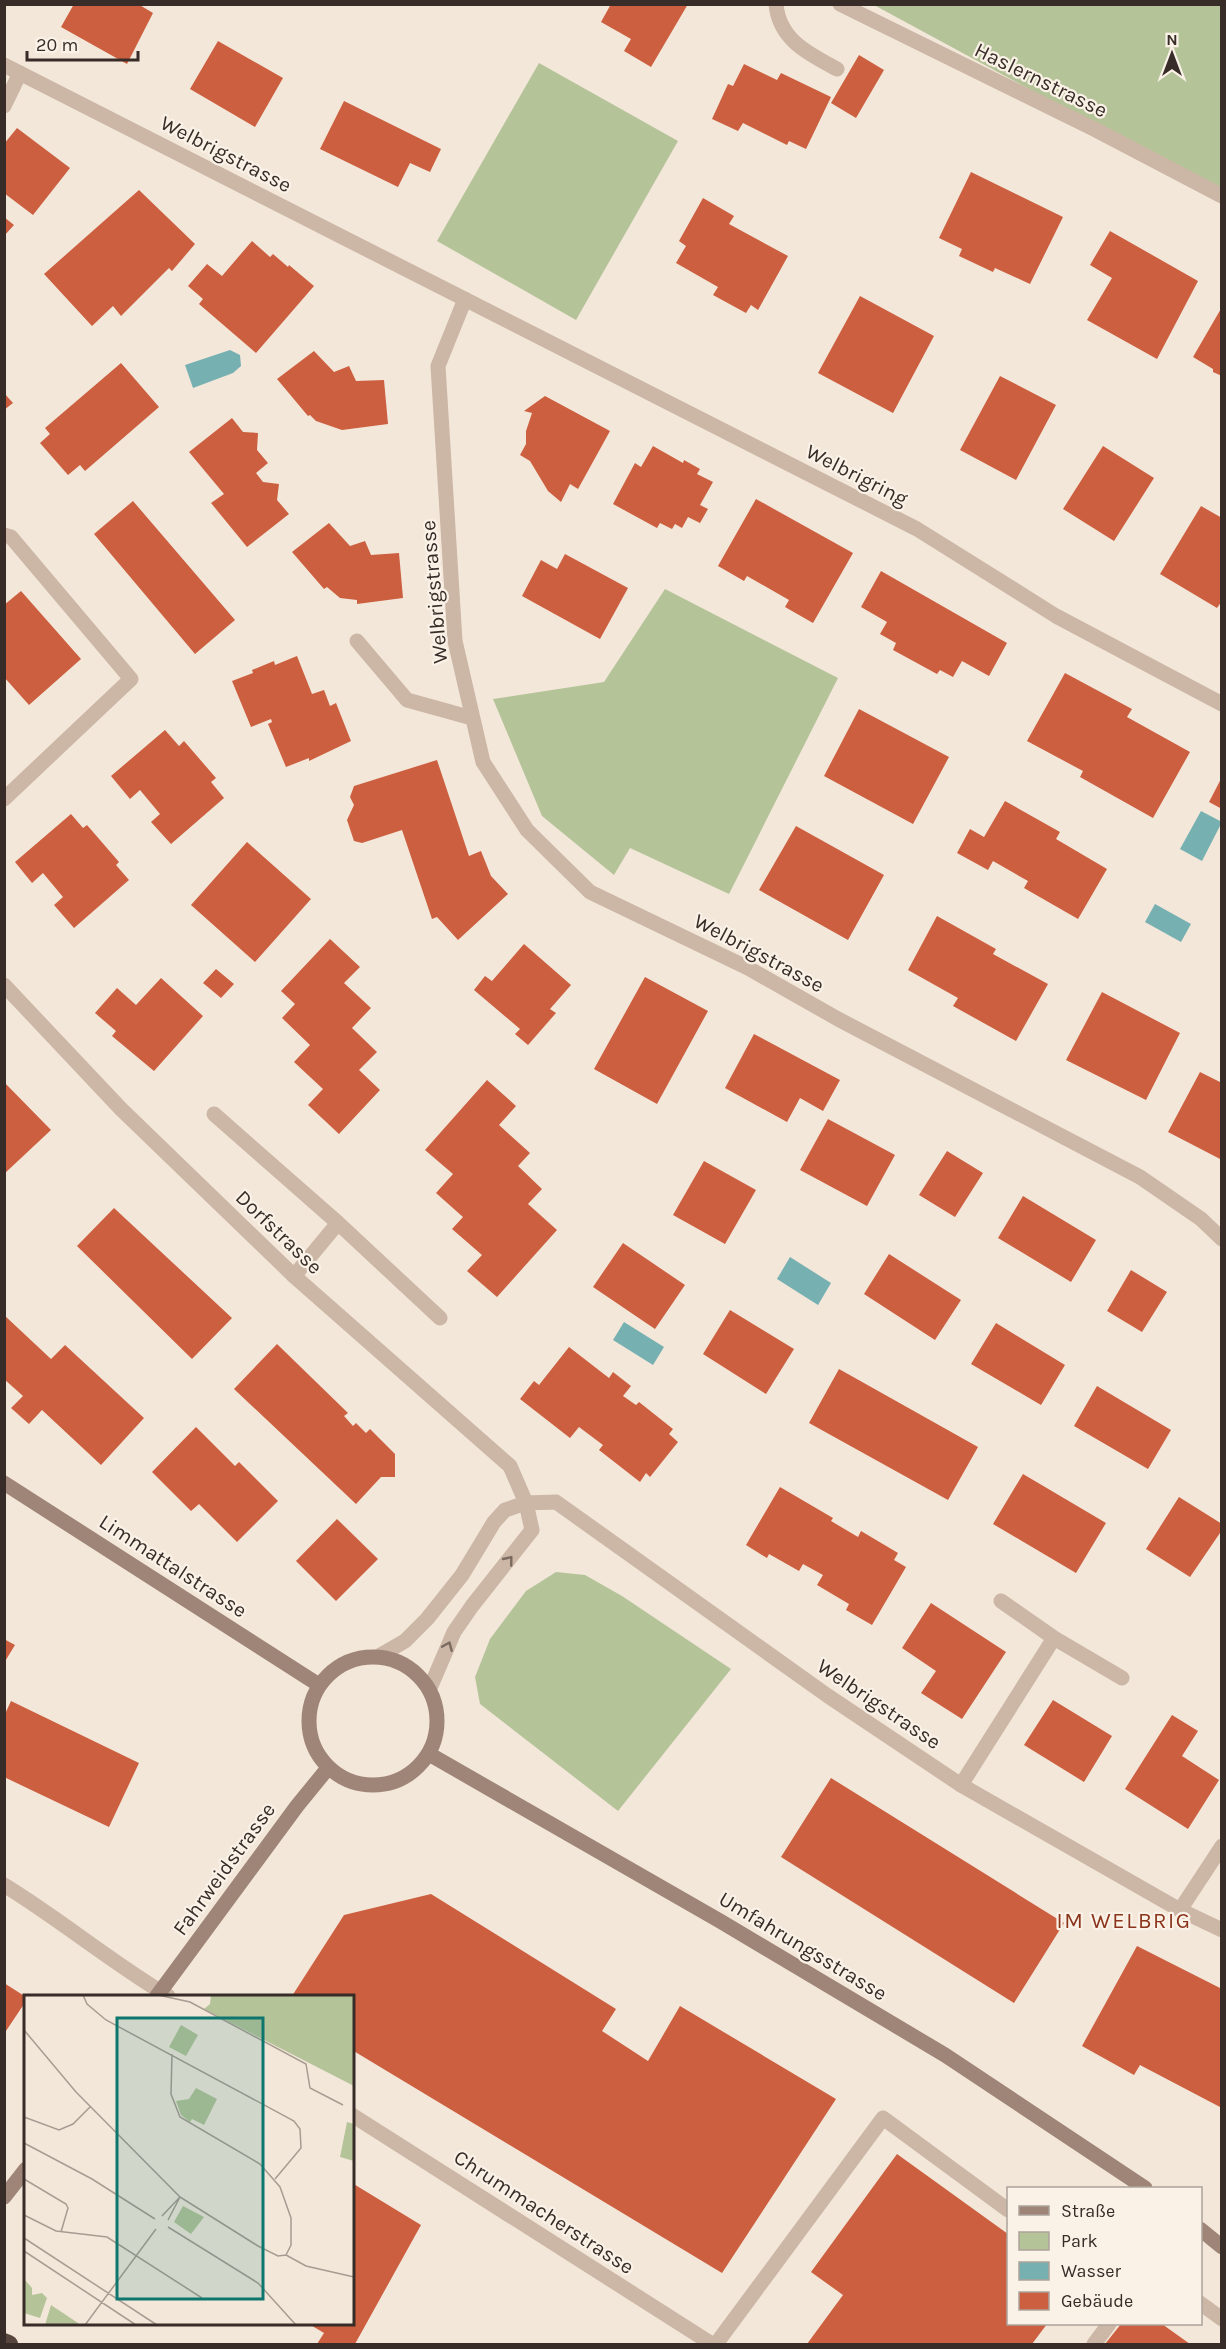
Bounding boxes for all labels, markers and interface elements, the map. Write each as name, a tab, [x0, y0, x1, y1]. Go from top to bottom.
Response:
scale bar	[27, 24, 138, 62]
north arrow	[1142, 24, 1202, 84]
text: N	[1166, 30, 1178, 49]
text: 20 m	[36, 34, 78, 56]
street label: Haslernstrasse	[971, 38, 1111, 122]
street label: Welbrigstrasse	[156, 111, 296, 197]
street label: Welbrigring	[802, 439, 912, 511]
street label: Welbrigstrasse	[416, 519, 452, 665]
street label: Welbrigstrasse	[690, 909, 828, 997]
street label: Dorfstrasse	[231, 1185, 327, 1279]
street label: Limmattalstrasse	[95, 1509, 251, 1623]
one-way arrow	[502, 1556, 513, 1567]
one-way arrow	[441, 1641, 453, 1652]
street label: Welbrigstrasse	[813, 1654, 945, 1754]
street label: Fahrweidstrasse	[168, 1798, 280, 1940]
street label: Umfahrungsstrasse	[715, 1886, 891, 2006]
district label: IM WELBRIG	[1057, 1908, 1191, 1934]
inset map	[24, 1995, 354, 2325]
street label: Chrummacherstrasse	[450, 2145, 638, 2279]
legend	[1007, 2187, 1202, 2325]
text: Straße	[1061, 2200, 1115, 2222]
text: Park	[1061, 2230, 1098, 2252]
text: Wasser	[1061, 2260, 1122, 2282]
text: Gebäude	[1061, 2290, 1133, 2312]

